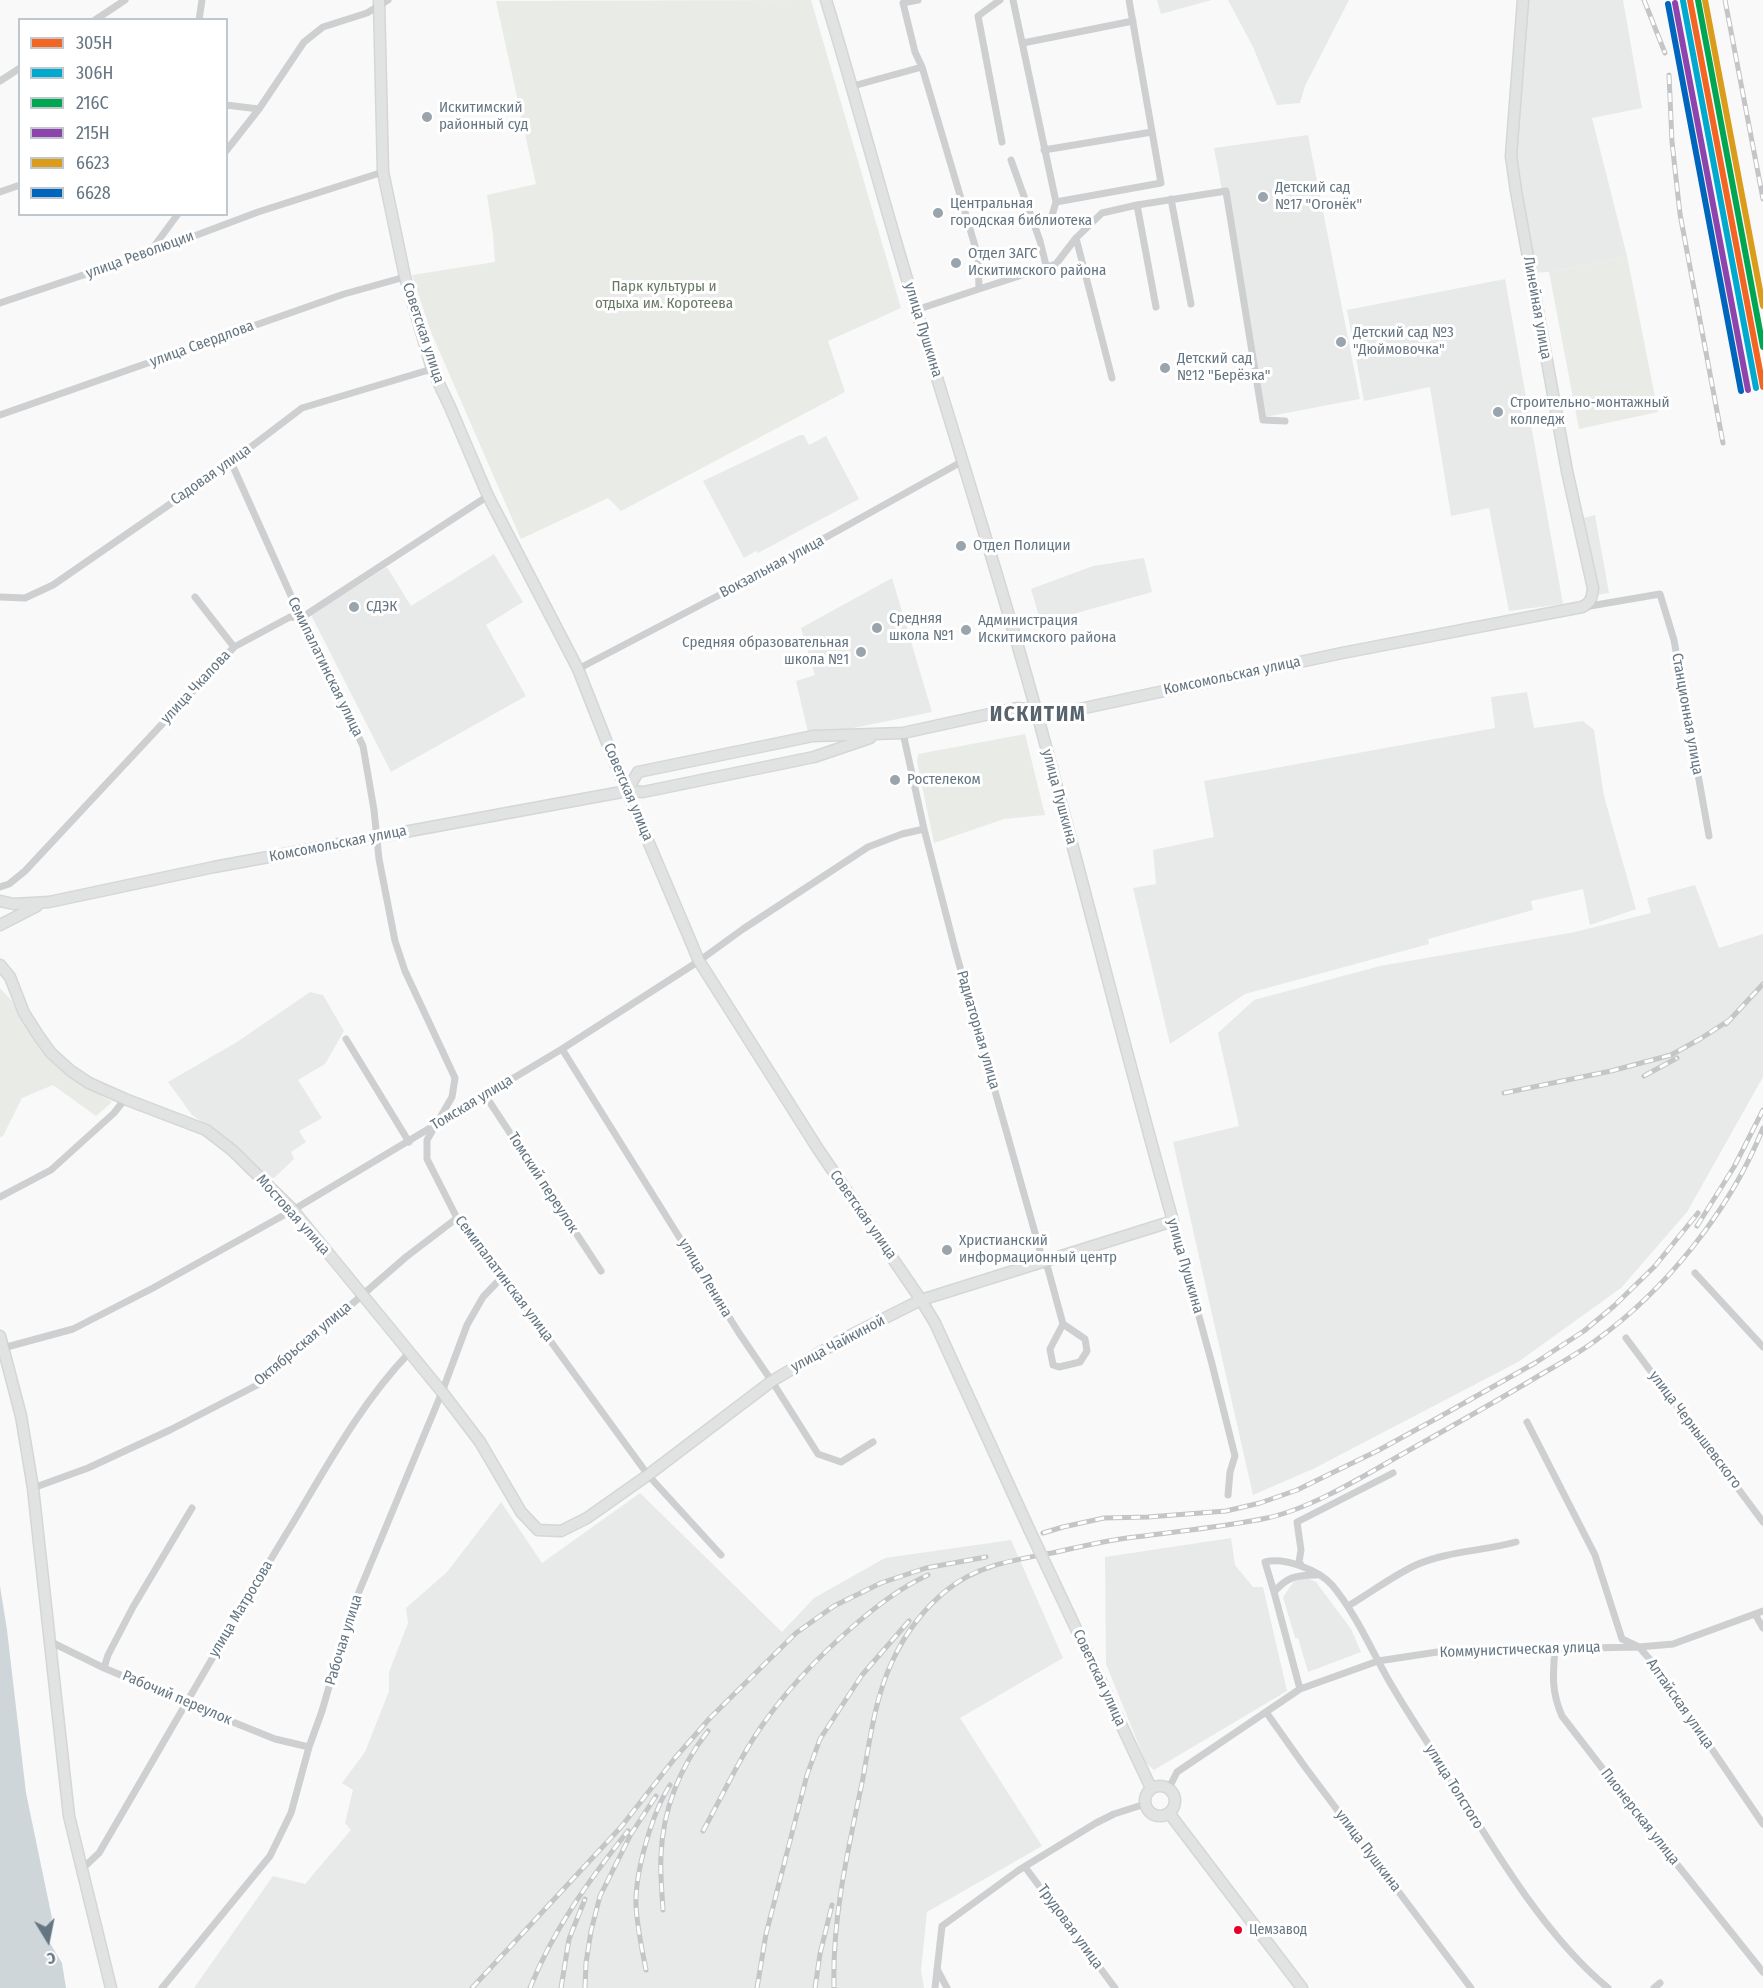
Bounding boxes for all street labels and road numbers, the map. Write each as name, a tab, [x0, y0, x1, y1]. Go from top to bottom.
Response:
street label: улица Революции	[84, 227, 196, 283]
street label: Линейная улица	[1519, 255, 1555, 361]
street label: Советская улица	[398, 280, 448, 386]
street label: улица Пушкина	[900, 281, 946, 379]
street label: улица Свердлова	[148, 317, 256, 371]
street label: Садовая улица	[168, 441, 254, 509]
street label: Вокзальная улица	[717, 532, 827, 602]
street label: Семипалатинская улица	[283, 594, 367, 740]
street label: улица Чкалова	[157, 647, 235, 727]
street label: Станционная улица	[1667, 652, 1707, 776]
street label: Комсомольская улица	[1162, 653, 1302, 699]
street label: Советская улица	[599, 740, 657, 844]
street label: улица Пушкина	[1038, 747, 1080, 847]
street label: Комсомольская улица	[268, 822, 408, 866]
street label: Радиаторная улица	[952, 969, 1004, 1091]
street label: Томская улица	[428, 1072, 516, 1134]
street label: Томский переулок	[504, 1129, 582, 1237]
street label: Советская улица	[826, 1167, 900, 1263]
street label: Мостовая улица	[252, 1171, 334, 1259]
street label: Семипалатинская улица	[451, 1212, 557, 1346]
street label: улица Пушкина	[1163, 1216, 1207, 1316]
street label: улица Ленина	[674, 1235, 736, 1321]
street label: Октябрьская улица	[251, 1298, 355, 1390]
street label: улица Чайкиной	[788, 1312, 888, 1376]
street label: улица Чернышевского	[1645, 1368, 1745, 1492]
street label: улица Матросова	[205, 1557, 277, 1661]
street label: Рабочая улица	[322, 1593, 366, 1687]
street label: Советская улица	[1069, 1627, 1129, 1729]
street label: Коммунистическая улица	[1439, 1638, 1601, 1662]
street label: Алтайская улица	[1642, 1656, 1718, 1752]
street label: Рабочий переулок	[120, 1667, 234, 1729]
street label: улица Толстого	[1421, 1742, 1487, 1832]
street label: Пионерская улица	[1597, 1765, 1683, 1869]
street label: улица Пушкина	[1331, 1806, 1405, 1896]
street label: Трудовая улица	[1033, 1881, 1107, 1973]

